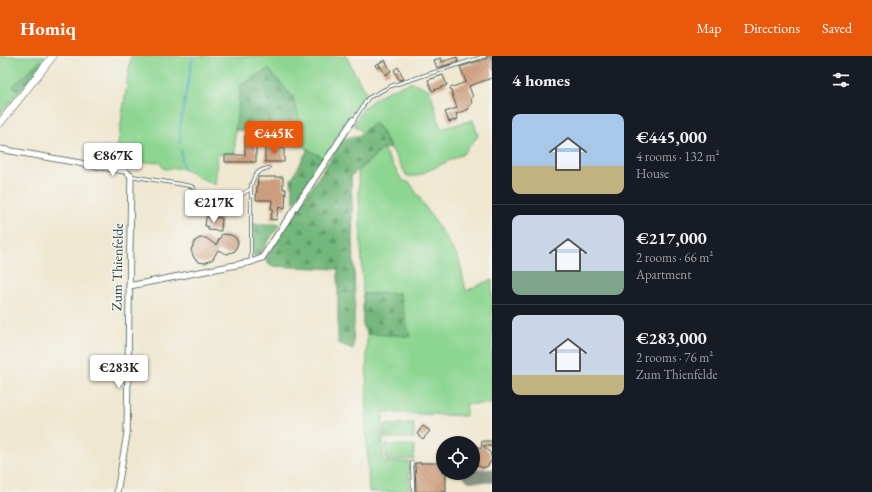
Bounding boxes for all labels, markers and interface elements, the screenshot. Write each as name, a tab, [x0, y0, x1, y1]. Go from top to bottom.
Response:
text: Homiq	[20, 16, 76, 41]
text: Map	[696, 19, 722, 37]
text: Directions	[744, 19, 800, 37]
text: Saved	[822, 19, 852, 37]
text: 4 homes	[512, 69, 570, 91]
icon: filters	[830, 69, 852, 91]
pin: €445K	[246, 121, 302, 155]
text: €445K	[254, 125, 294, 142]
text: €445,000	[636, 126, 707, 148]
icon: home	[544, 130, 592, 178]
pin: €867K	[85, 143, 141, 177]
text: €867K	[93, 147, 133, 164]
text: 4 rooms · 132 m²	[636, 148, 720, 165]
text: House	[636, 165, 669, 182]
pin: €217K	[186, 190, 242, 224]
text: €217K	[194, 194, 234, 211]
street label: Zum Thienfelde	[107, 222, 127, 311]
text: €217,000	[636, 227, 707, 249]
icon: home	[544, 231, 592, 279]
text: 2 rooms · 66 m²	[636, 249, 713, 266]
text: Apartment	[636, 266, 691, 283]
text: €283,000	[636, 327, 707, 349]
icon: home	[544, 331, 592, 379]
text: 2 rooms · 76 m²	[636, 349, 713, 366]
pin: €283K	[91, 355, 147, 389]
text: €283K	[99, 359, 139, 376]
text: Zum Thienfelde	[636, 366, 718, 383]
map controls	[436, 436, 480, 480]
button: locate	[436, 436, 480, 480]

